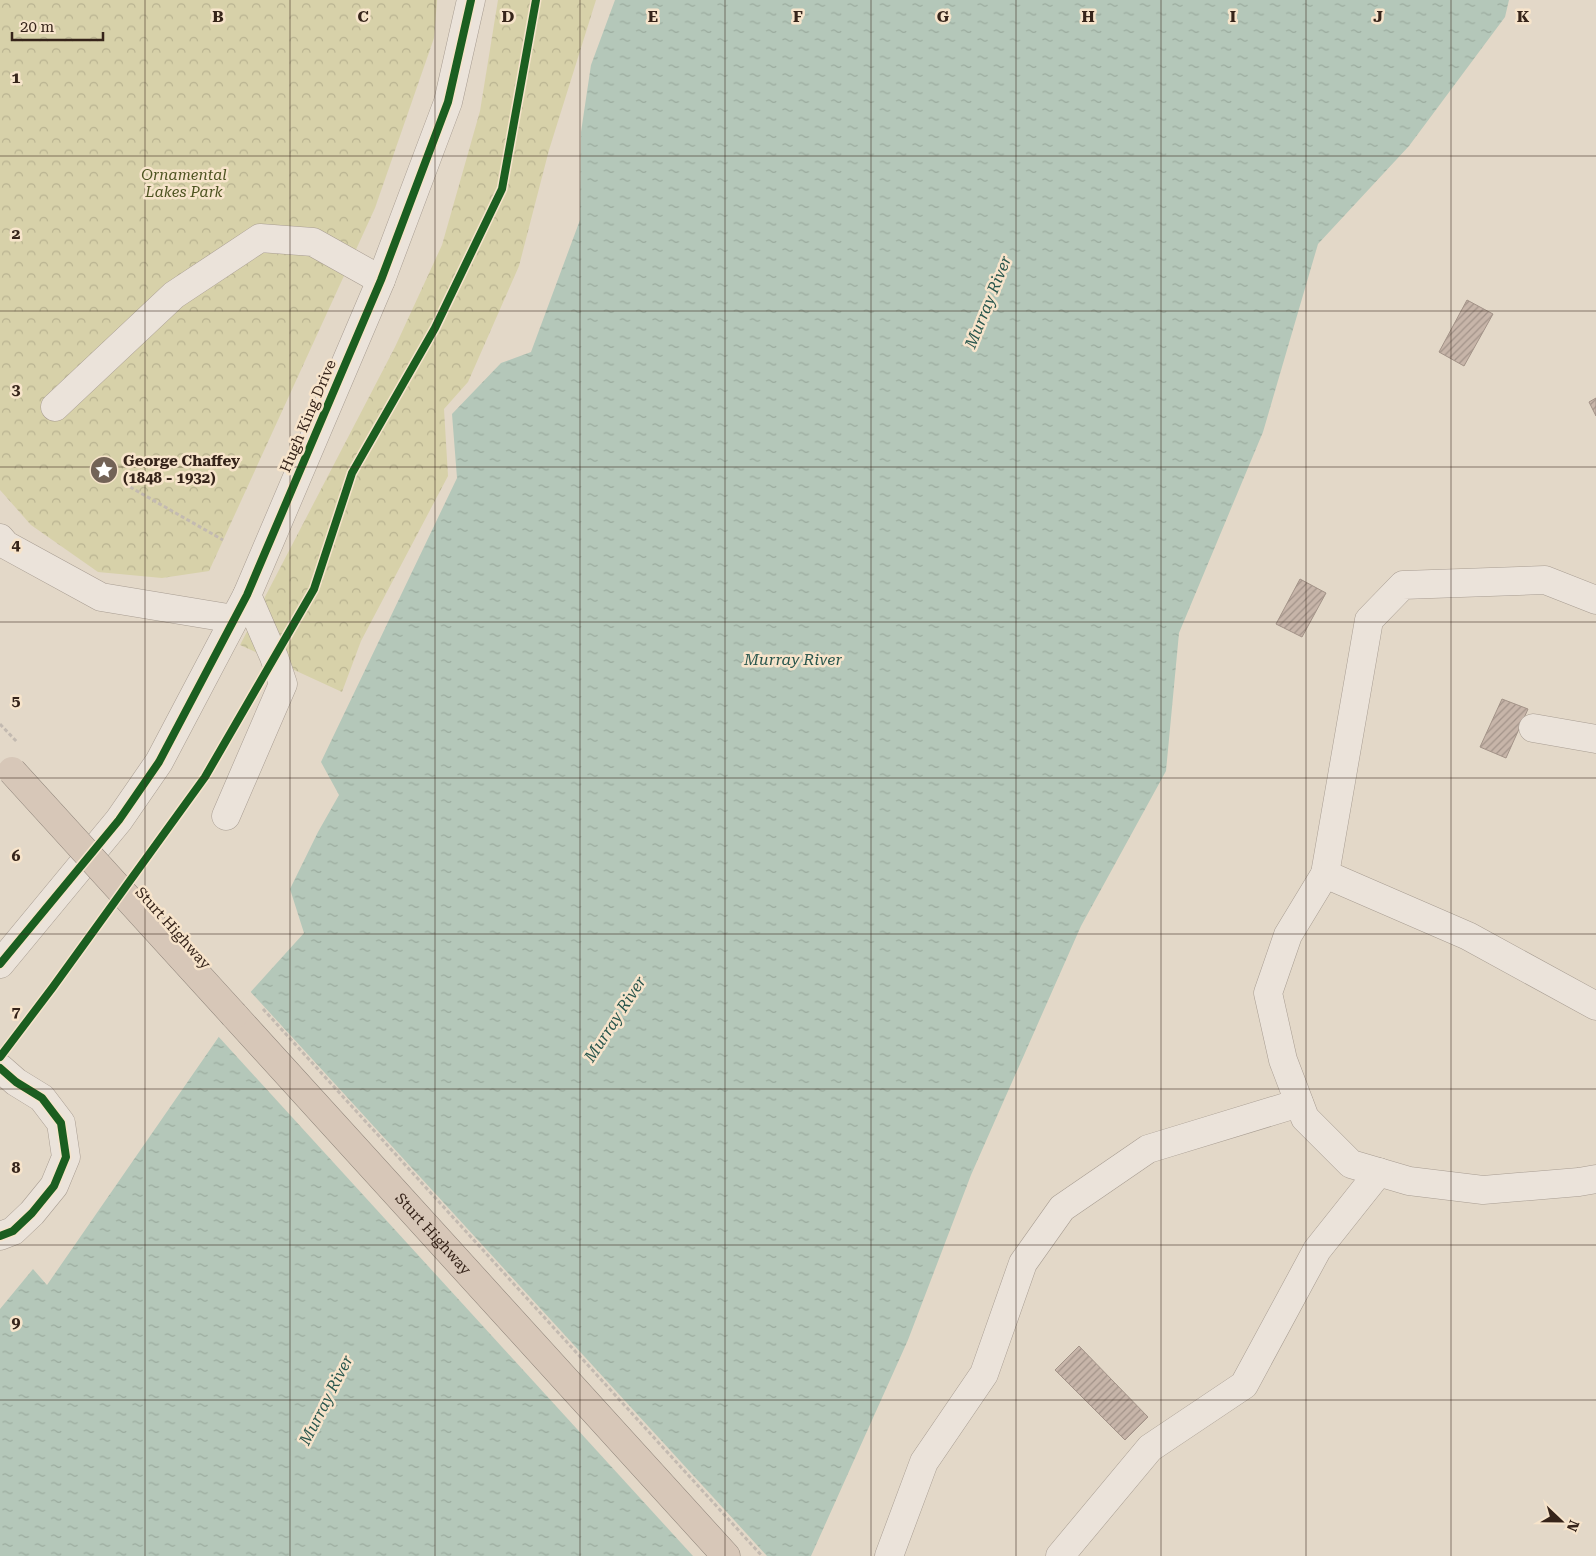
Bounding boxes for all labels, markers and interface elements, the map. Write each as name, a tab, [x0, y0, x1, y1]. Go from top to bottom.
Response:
text: B	[212, 7, 224, 26]
text: C	[357, 7, 369, 26]
text: D	[502, 7, 515, 26]
text: E	[648, 7, 658, 26]
text: F	[793, 7, 803, 26]
text: G	[937, 7, 950, 26]
text: H	[1081, 7, 1095, 26]
text: I	[1230, 7, 1236, 26]
text: J	[1373, 7, 1383, 26]
text: K	[1517, 7, 1530, 26]
scale bar	[12, 10, 104, 42]
text: 20 m	[20, 18, 55, 36]
text: 1	[12, 68, 21, 87]
park label: Ornamental Lakes Park	[141, 166, 227, 201]
text: 2	[12, 224, 21, 243]
water label: Murray River	[960, 253, 1015, 352]
street label: Hugh King Drive	[276, 357, 340, 475]
text: 3	[12, 380, 21, 399]
place label: George Chaffey (1848 - 1932)	[123, 452, 240, 487]
place icon: George Chaffey (1848 - 1932)	[89, 455, 119, 485]
text: 4	[12, 535, 21, 554]
water label: Murray River	[743, 650, 842, 669]
text: 5	[12, 691, 21, 710]
text: 6	[12, 846, 21, 865]
street label: Sturt Highway	[131, 883, 215, 973]
water label: Murray River	[580, 972, 650, 1066]
text: 7	[12, 1002, 21, 1021]
text: 8	[12, 1158, 21, 1177]
street label: Sturt Highway	[391, 1189, 475, 1279]
text: 9	[12, 1313, 21, 1332]
water label: Murray River	[295, 1352, 357, 1449]
north arrow	[1536, 1496, 1586, 1546]
text: N	[1564, 1518, 1582, 1534]

